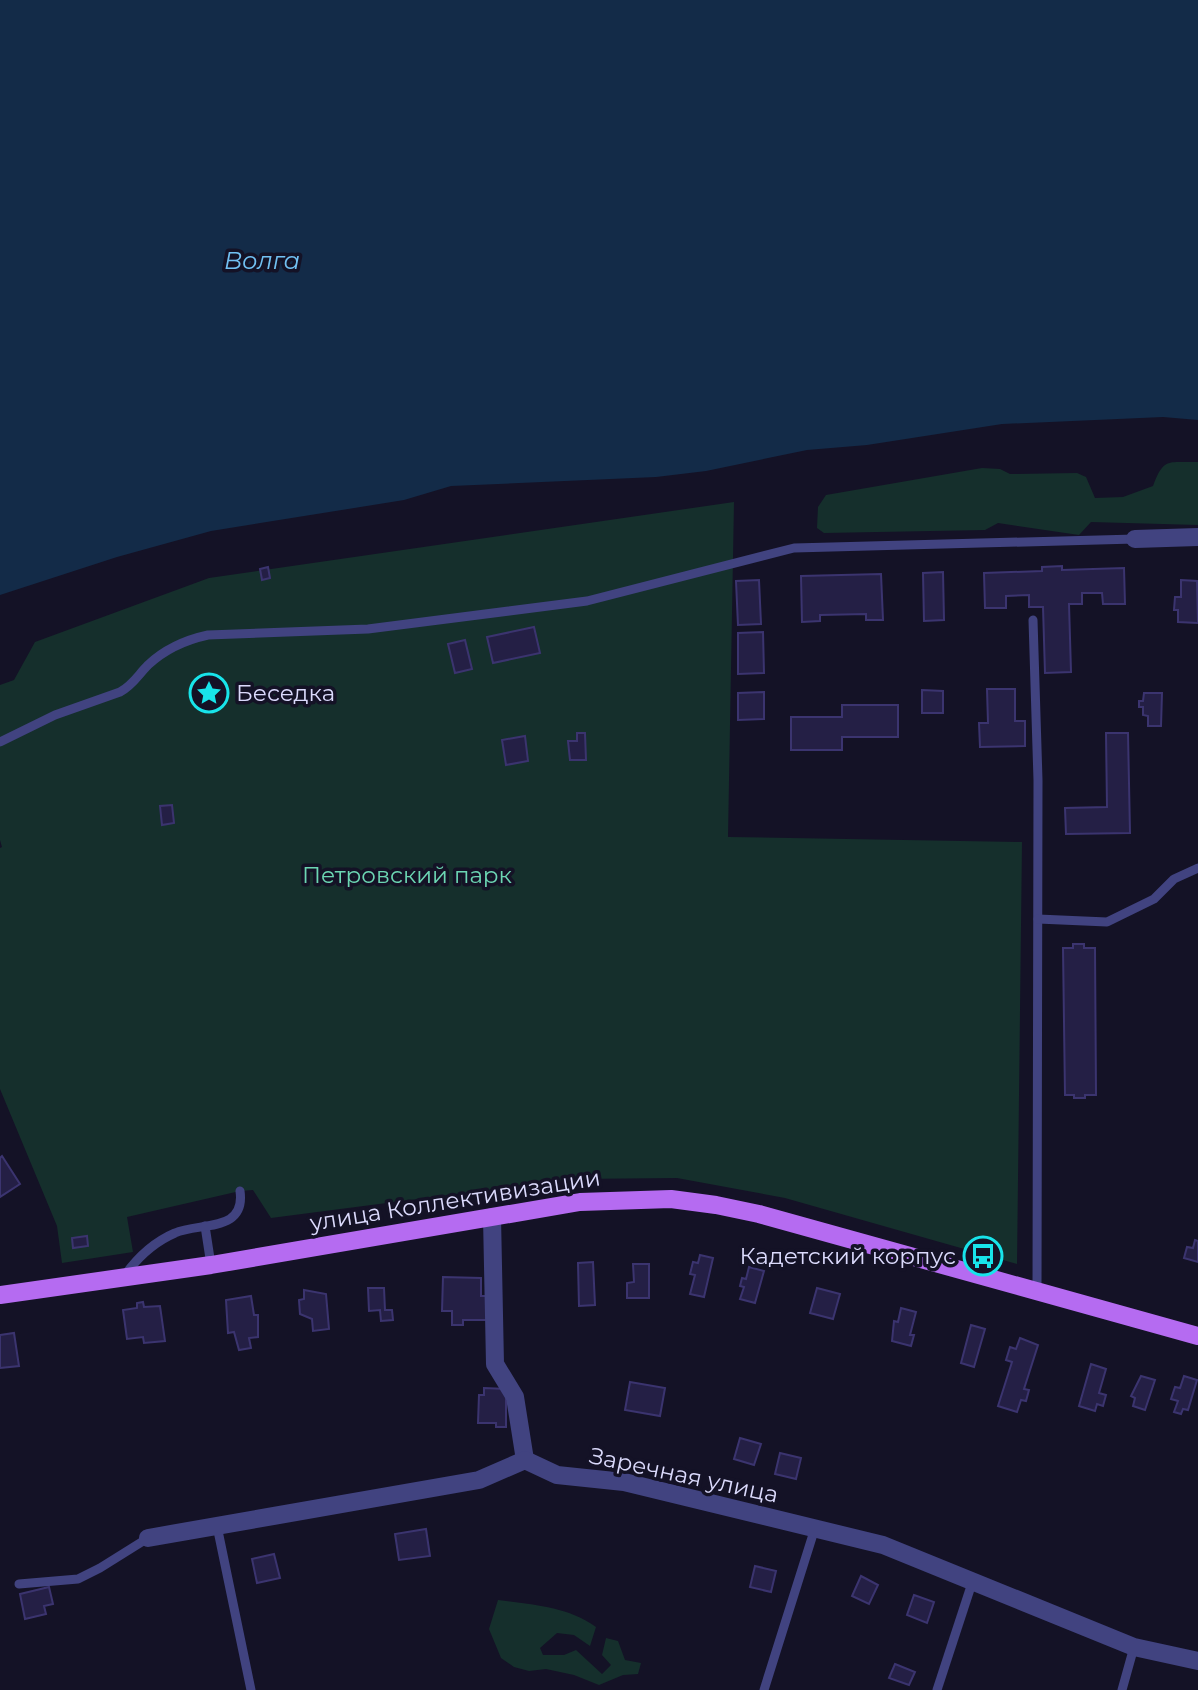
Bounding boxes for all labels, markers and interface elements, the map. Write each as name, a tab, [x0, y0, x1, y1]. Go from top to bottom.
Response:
water label: Волга	[224, 246, 300, 275]
place icon: Беседка	[188, 672, 230, 714]
place label: Беседка	[236, 679, 335, 707]
park label: Петровский парк	[302, 861, 513, 889]
street label: улица Коллективизации	[307, 1163, 602, 1237]
bus stop icon: Кадетский корпус	[962, 1235, 1004, 1277]
place label: Кадетский корпус	[740, 1242, 956, 1270]
street label: Заречная улица	[587, 1441, 781, 1509]

